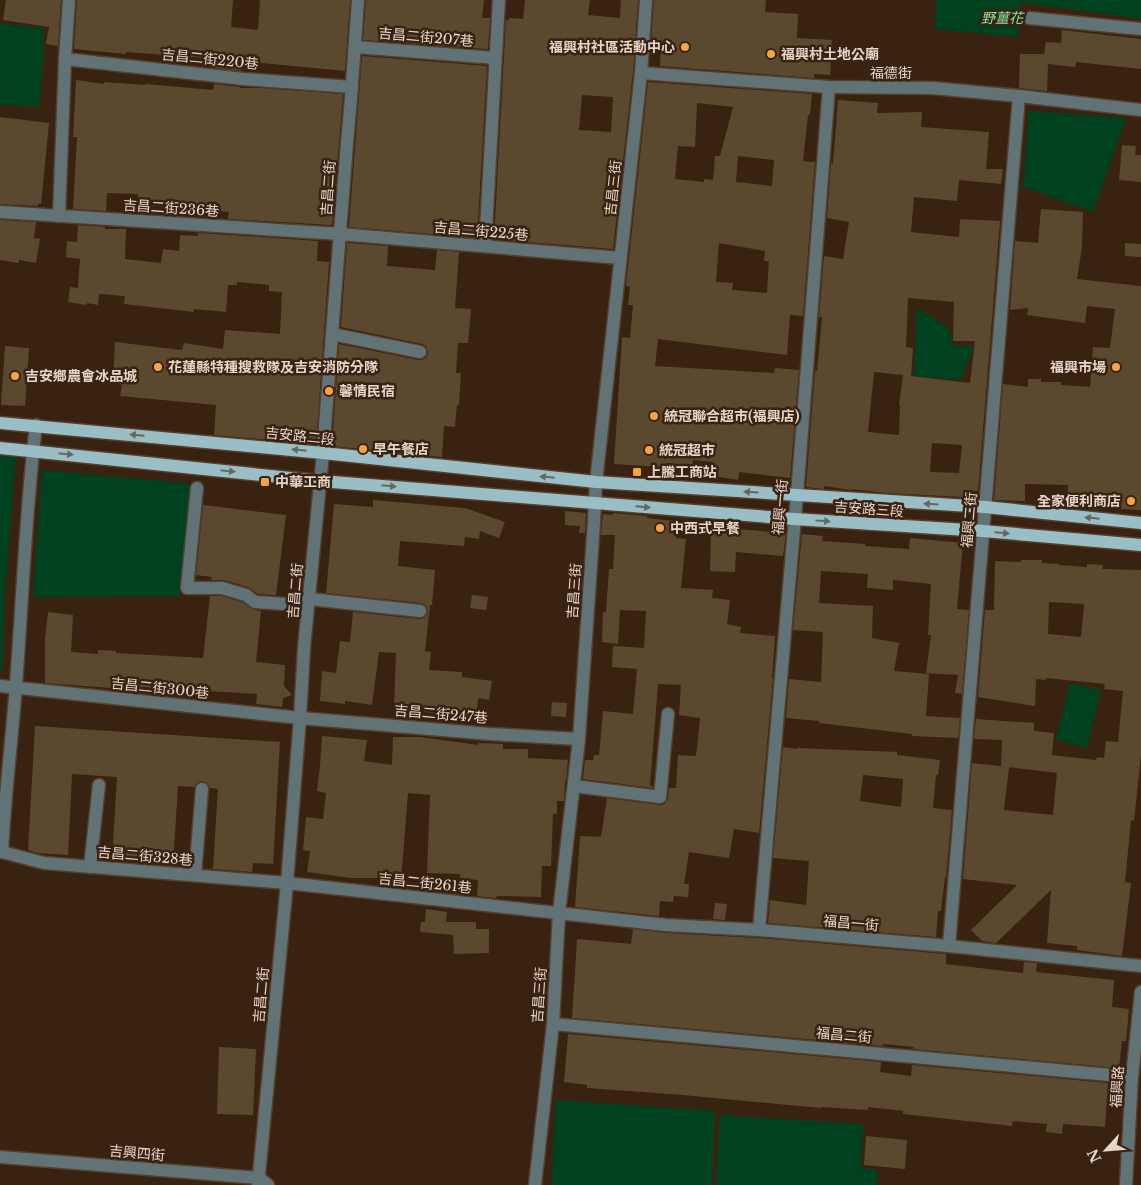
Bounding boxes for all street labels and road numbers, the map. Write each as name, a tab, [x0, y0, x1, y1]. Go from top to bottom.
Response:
street label: 吉昌二街207巷	[378, 24, 474, 50]
street label: 吉昌二街220巷	[161, 45, 259, 73]
street label: 福德街	[870, 64, 912, 82]
street label: 吉昌二街	[317, 159, 339, 217]
street label: 吉昌三街	[601, 159, 625, 217]
street label: 吉昌二街236巷	[122, 196, 220, 220]
street label: 吉昌二街225巷	[433, 218, 529, 244]
street label: 吉安路二段	[264, 423, 336, 449]
street label: 福興一街	[769, 478, 791, 536]
street label: 福興二街	[958, 491, 980, 549]
street label: 吉安路三段	[833, 498, 905, 520]
street label: 吉昌二街	[284, 562, 306, 620]
street label: 吉昌三街	[563, 562, 585, 620]
street label: 吉昌二街300巷	[110, 674, 210, 702]
street label: 吉昌二街247巷	[393, 701, 489, 727]
street label: 吉昌二街328巷	[97, 843, 193, 869]
street label: 吉昌二街261巷	[377, 869, 473, 897]
street label: 福昌一街	[822, 912, 880, 934]
street label: 吉昌二街	[250, 966, 272, 1024]
street label: 吉昌三街	[528, 966, 550, 1024]
street label: 福昌二街	[815, 1024, 873, 1046]
street label: 福興路	[1107, 1065, 1127, 1109]
street label: 吉興四街	[108, 1142, 166, 1164]

